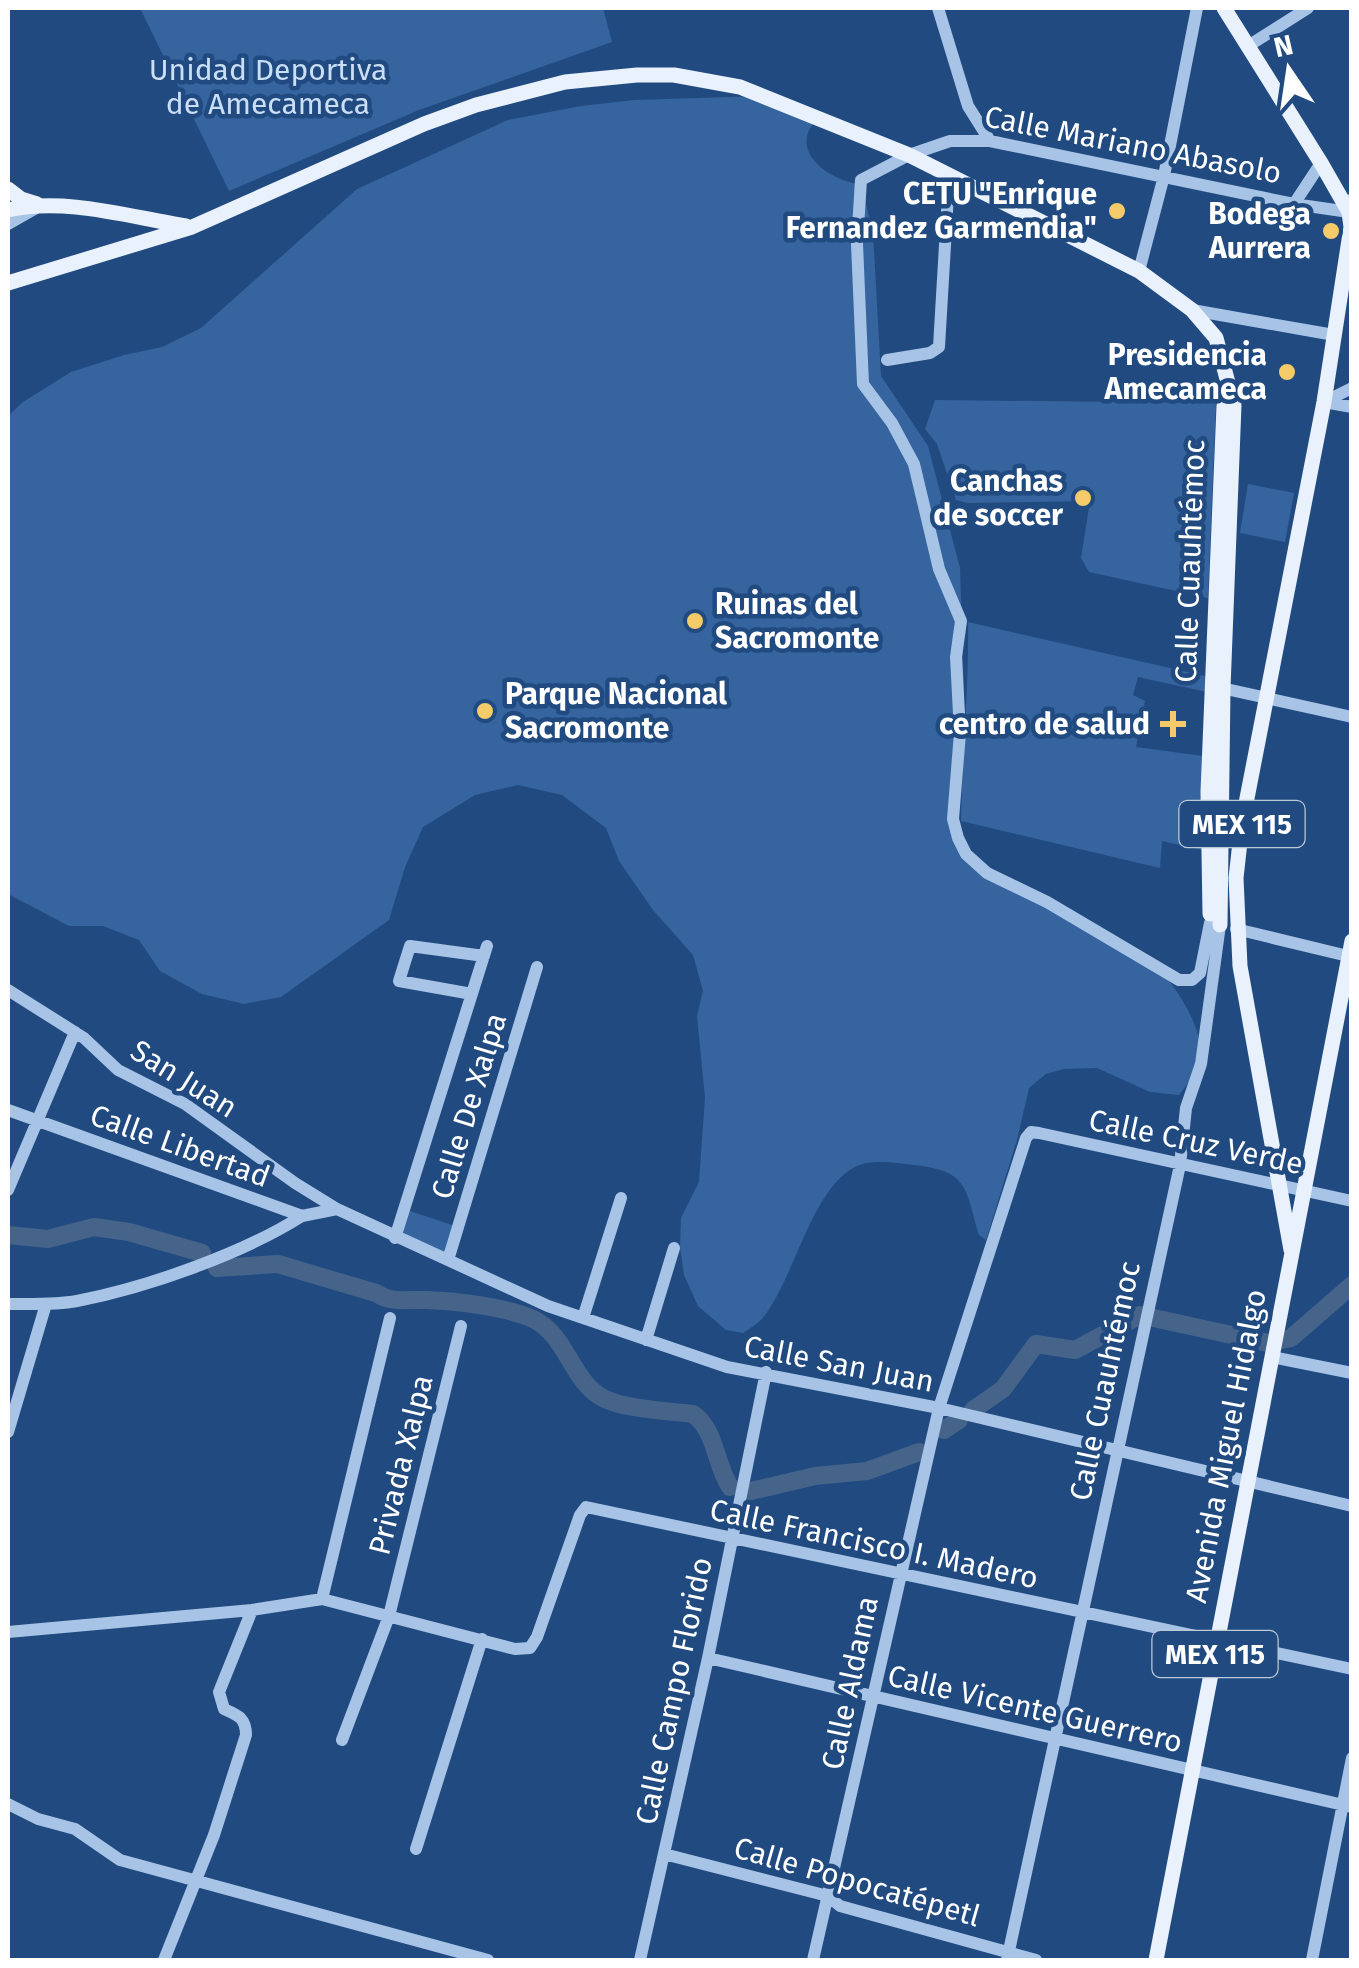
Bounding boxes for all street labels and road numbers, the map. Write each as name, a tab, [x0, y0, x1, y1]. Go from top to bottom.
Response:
street label: Calle Mariano Abasolo	[981, 99, 1285, 191]
street label: Calle Cuauhtémoc	[1168, 439, 1212, 683]
road number: MEX 115	[1180, 801, 1304, 847]
street label: Calle De Xalpa	[424, 1009, 514, 1203]
street label: San Juan	[124, 1032, 244, 1126]
street label: Calle Libertad	[85, 1097, 275, 1195]
street label: Calle Cruz Verde	[1086, 1102, 1306, 1182]
street label: Calle Cuauhtémoc	[1062, 1258, 1148, 1504]
street label: Avenida Miguel Hidalgo	[1178, 1286, 1274, 1606]
street label: Calle San Juan	[741, 1328, 937, 1400]
street label: Privada Xalpa	[361, 1371, 441, 1559]
street label: Calle Francisco I. Madero	[707, 1492, 1041, 1596]
street label: Calle Campo Florido	[628, 1554, 720, 1828]
street label: Calle Aldama	[814, 1593, 886, 1773]
road number: MEX 115	[1152, 1631, 1278, 1677]
street label: Calle Vicente Guerrero	[884, 1658, 1186, 1760]
street label: Calle Popocatépetl	[730, 1830, 984, 1934]

